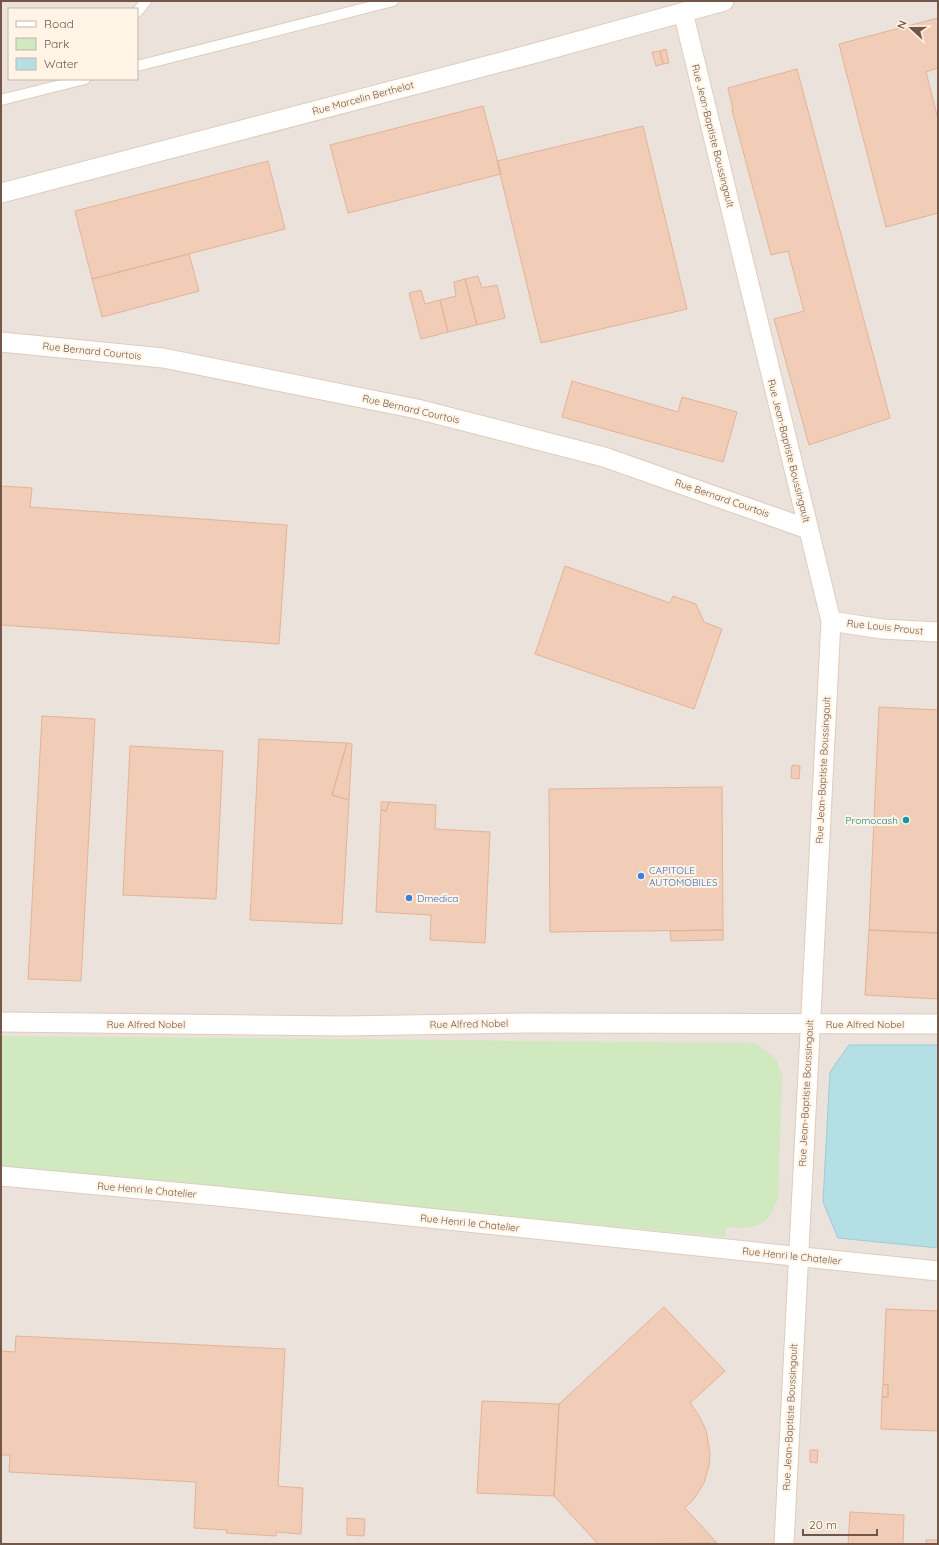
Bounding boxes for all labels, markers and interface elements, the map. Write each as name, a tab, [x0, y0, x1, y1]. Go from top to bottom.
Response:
legend	[8, 8, 138, 80]
north arrow	[891, 8, 931, 48]
text: Road	[44, 16, 74, 31]
text: N	[894, 18, 910, 31]
text: Park	[44, 36, 69, 51]
text: Water	[44, 56, 79, 71]
street label: Rue Jean-Baptiste Boussingault	[689, 63, 737, 210]
street label: Rue Marcelin Berthelot	[311, 78, 416, 118]
street label: Rue Bernard Courtois	[42, 339, 142, 363]
street label: Rue Jean-Baptiste Boussingault	[765, 378, 813, 525]
street label: Rue Bernard Courtois	[361, 392, 461, 427]
street label: Rue Bernard Courtois	[673, 476, 771, 520]
street label: Rue Louis Proust	[846, 617, 924, 638]
street label: Rue Jean-Baptiste Boussingault	[813, 695, 833, 844]
place label: Promocash	[846, 814, 898, 827]
marker: Promocash	[901, 815, 911, 825]
place label: CAPITOLE AUTOMOBILES	[649, 864, 718, 889]
marker: CAPITOLE AUTOMOBILES	[636, 871, 646, 881]
place label: Dmedica	[417, 892, 458, 905]
marker: Dmedica	[404, 893, 414, 903]
street label: Rue Alfred Nobel	[430, 1017, 508, 1031]
street label: Rue Alfred Nobel	[107, 1018, 185, 1031]
street label: Rue Jean-Baptiste Boussingault	[796, 1018, 816, 1167]
street label: Rue Alfred Nobel	[826, 1018, 904, 1031]
street label: Rue Henri le Chatelier	[97, 1179, 197, 1201]
street label: Rue Henri le Chatelier	[420, 1211, 520, 1235]
street label: Rue Henri le Chatelier	[742, 1244, 842, 1268]
street label: Rue Jean-Baptiste Boussingault	[780, 1342, 800, 1491]
scale bar	[803, 1511, 877, 1537]
text: 20 m	[809, 1517, 837, 1532]

